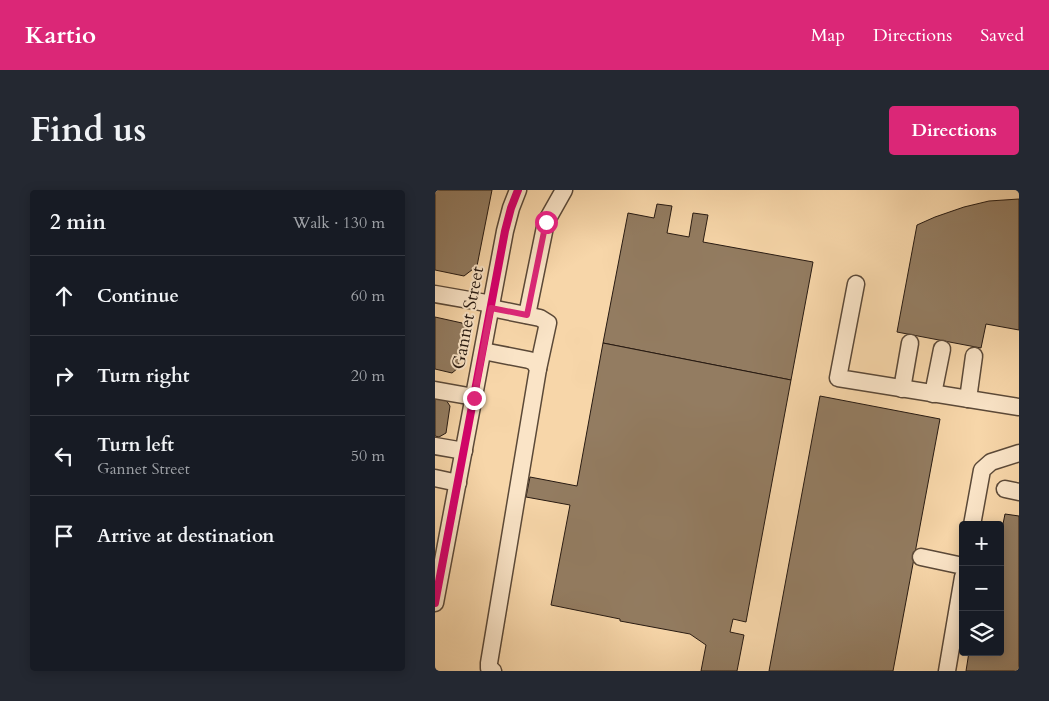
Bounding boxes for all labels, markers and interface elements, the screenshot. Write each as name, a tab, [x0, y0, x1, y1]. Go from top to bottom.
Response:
text: Kartio	[25, 19, 96, 52]
text: Map	[811, 23, 845, 48]
text: Directions	[873, 23, 952, 48]
text: Saved	[980, 23, 1024, 48]
text: Find us	[30, 106, 146, 154]
button: Directions	[889, 106, 1019, 155]
text: 2 min	[50, 208, 106, 237]
route start	[535, 211, 558, 234]
text: Walk · 130 m	[293, 212, 385, 234]
street label: Gannet Street	[446, 264, 490, 372]
icon: ahead	[50, 282, 78, 310]
text: Continue	[97, 283, 179, 309]
text: 60 m	[351, 285, 385, 307]
icon: right	[50, 362, 78, 390]
text: Turn right	[97, 363, 189, 389]
text: 20 m	[351, 365, 385, 387]
route end	[463, 387, 486, 410]
text: Turn left	[97, 432, 174, 458]
icon: left	[50, 442, 78, 470]
text: 50 m	[351, 445, 385, 467]
text: Gannet Street	[97, 458, 190, 480]
map controls	[959, 521, 1004, 656]
button: +	[959, 521, 1004, 566]
icon: arrive	[50, 522, 78, 550]
text: Arrive at destination	[97, 523, 274, 549]
button: −	[959, 566, 1004, 611]
button: layers	[959, 611, 1004, 656]

